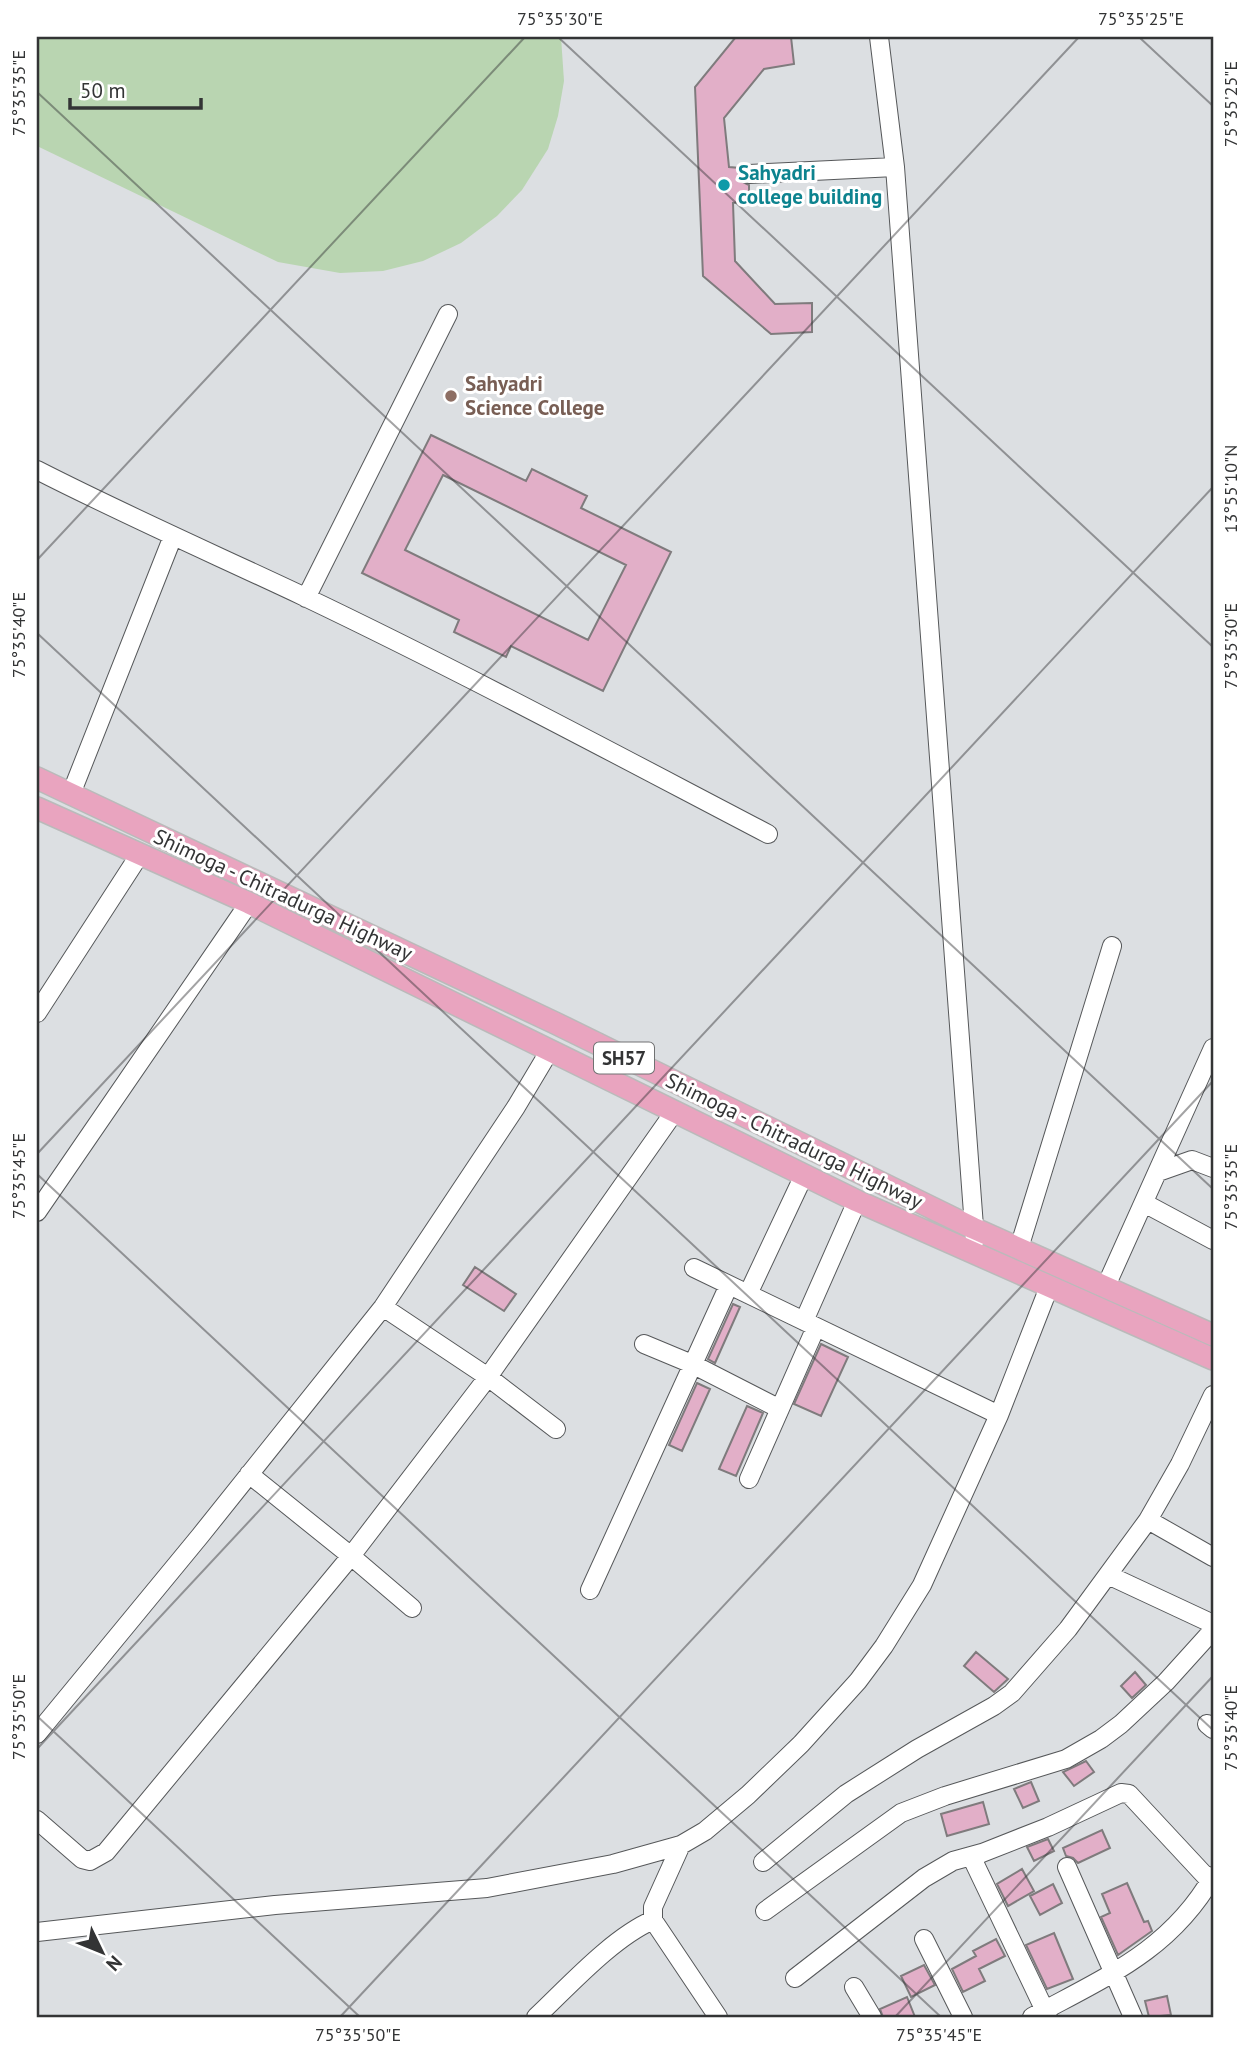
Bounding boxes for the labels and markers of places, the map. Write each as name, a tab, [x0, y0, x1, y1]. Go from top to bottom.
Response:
place label: Sahyadri college building	[738, 159, 882, 210]
marker: Sahyadri college building	[716, 177, 732, 193]
place label: Sahyadri Science College	[465, 370, 605, 421]
marker: Sahyadri Science College	[443, 388, 459, 404]

